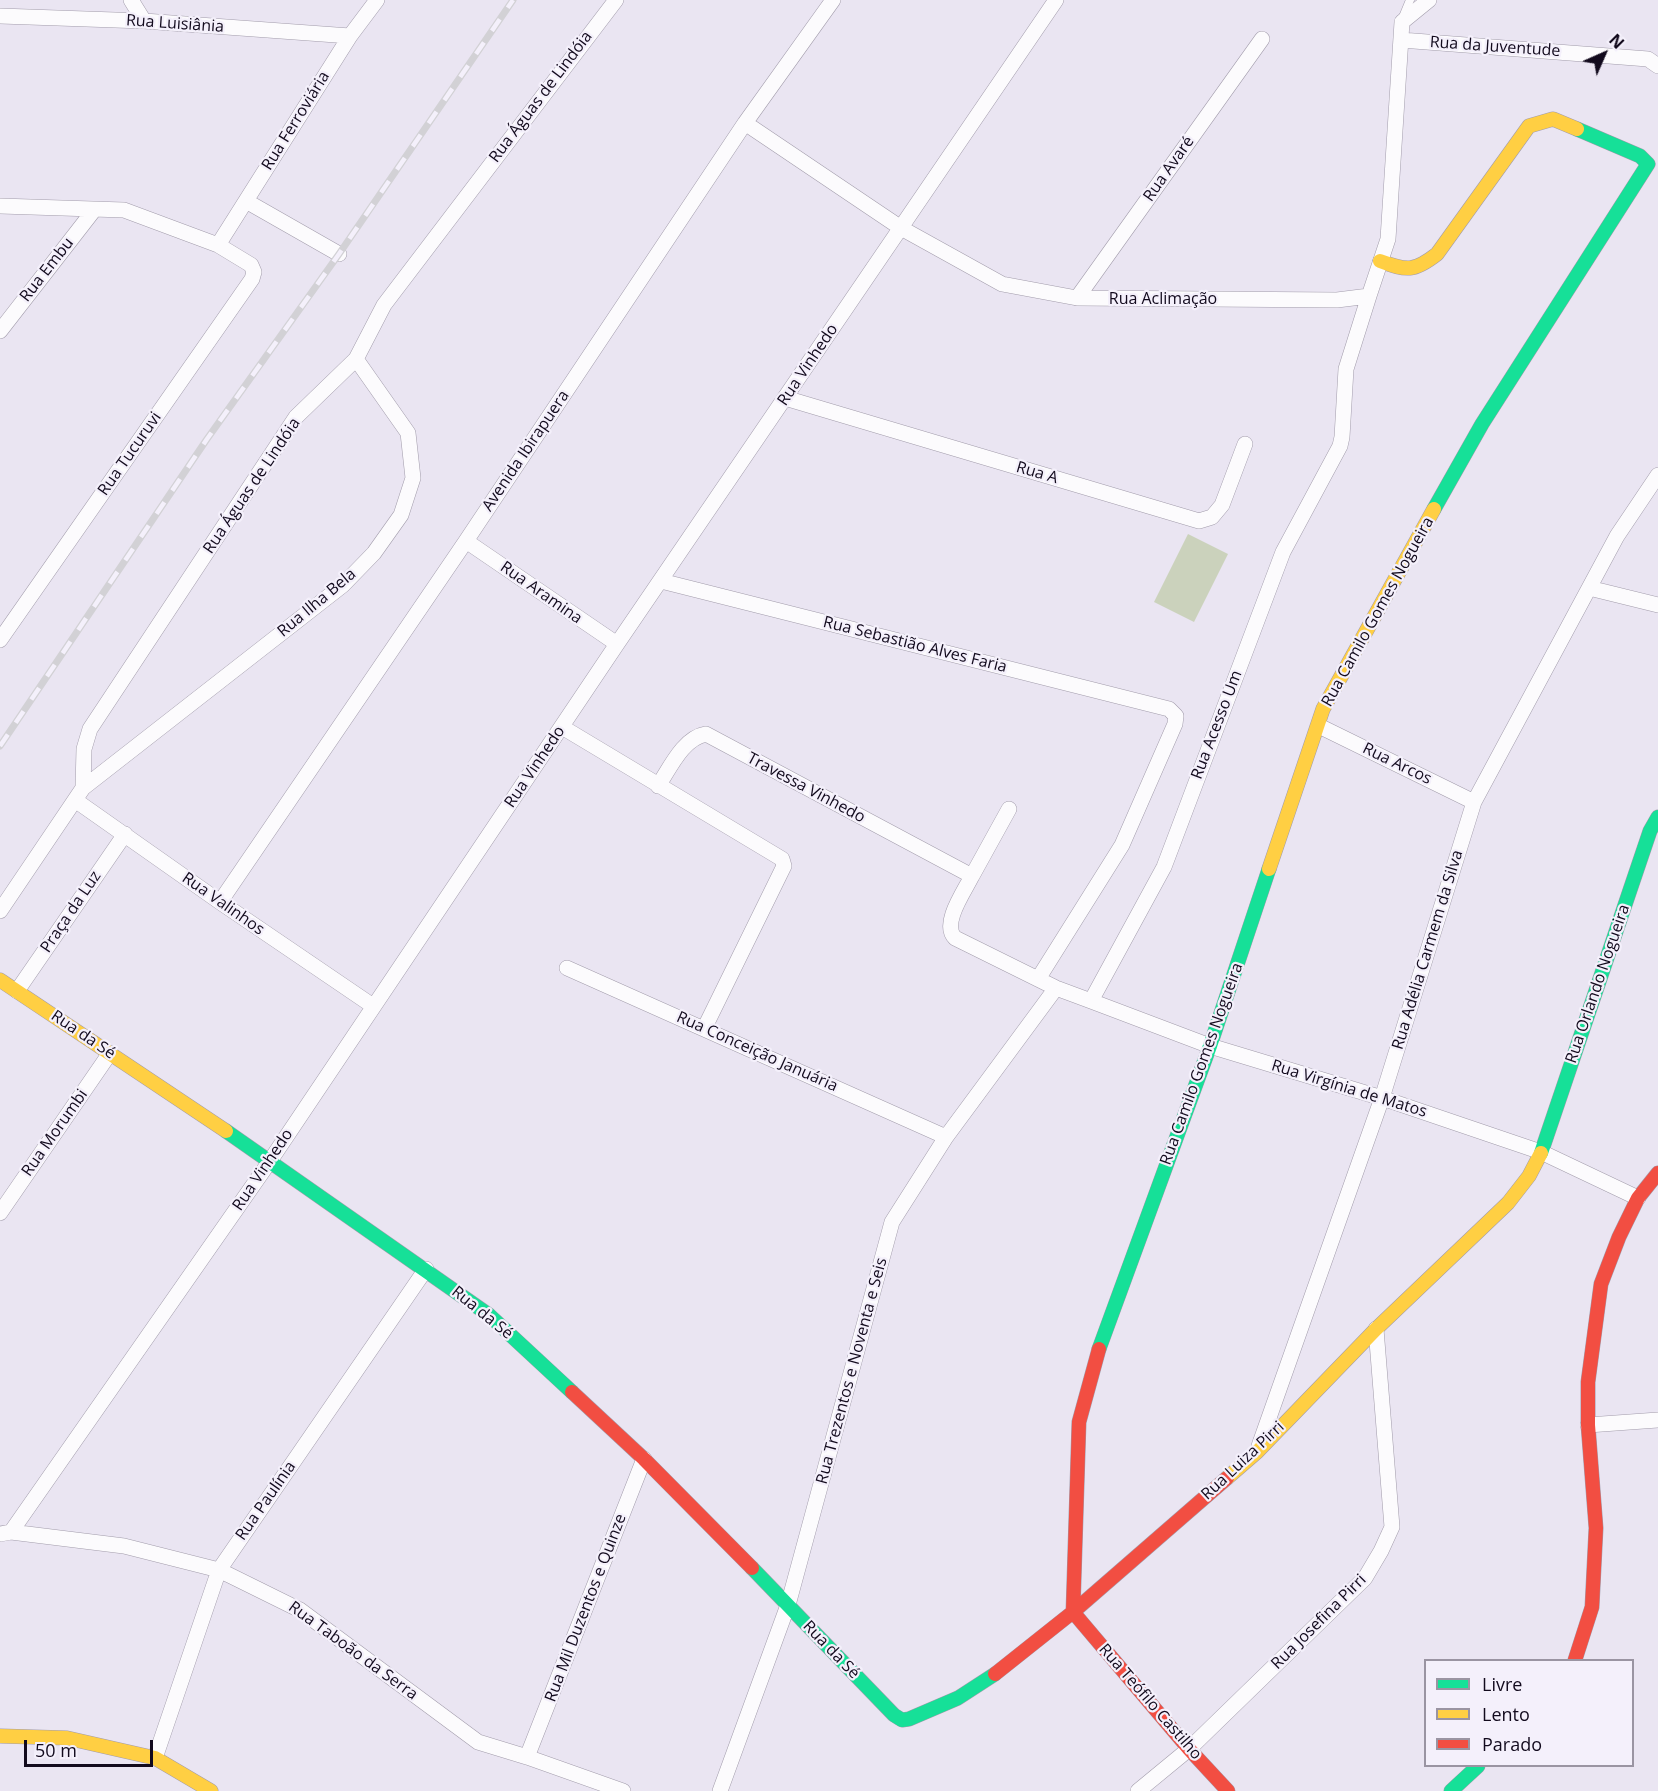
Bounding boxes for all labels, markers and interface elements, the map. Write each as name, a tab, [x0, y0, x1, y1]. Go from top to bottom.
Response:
street label: Rua Luisiânia	[125, 11, 225, 37]
north arrow	[1574, 24, 1634, 84]
street label: Rua Águas de Lindóia	[485, 28, 597, 166]
text: N	[1604, 29, 1629, 54]
street label: Rua da Juventude	[1429, 33, 1561, 61]
street label: Rua Ferroviária	[258, 68, 334, 174]
street label: Rua Avaré	[1140, 133, 1198, 205]
street label: Rua Embu	[16, 234, 78, 306]
street label: Rua Aclimação	[1109, 289, 1217, 309]
street label: Rua Vinhedo	[774, 321, 842, 409]
street label: Avenida Ibirapuera	[478, 387, 574, 515]
street label: Rua Tucuruvi	[94, 409, 166, 499]
street label: Rua Águas de Lindóia	[199, 415, 305, 557]
street label: Rua A	[1014, 458, 1060, 488]
street label: Rua Camilo Gomes Nogueira	[1318, 514, 1438, 710]
street label: Rua Aramina	[496, 558, 586, 628]
street label: Rua Ilha Bela	[274, 565, 360, 641]
street label: Rua Sebastião Alves Faria	[821, 613, 1009, 677]
street label: Rua Acesso Um	[1187, 668, 1247, 782]
street label: Rua Vinhedo	[501, 723, 569, 811]
street label: Rua Arcos	[1359, 739, 1435, 789]
street label: Travessa Vinhedo	[744, 749, 868, 827]
street label: Rua Adélia Carmem da Silva	[1388, 848, 1468, 1052]
street label: Praça da Luz	[37, 868, 105, 956]
street label: Rua Valinhos	[178, 869, 268, 939]
street label: Rua Orlando Nogueira	[1562, 902, 1634, 1066]
street label: Rua Camilo Gomes Nogueira	[1156, 960, 1248, 1168]
street label: Rua da Sé	[47, 1007, 119, 1063]
street label: Rua Conceição Januária	[673, 1008, 841, 1096]
street label: Rua Virgínia de Matos	[1269, 1056, 1429, 1122]
street label: Rua Morumbi	[18, 1086, 92, 1180]
street label: Rua Vinhedo	[229, 1126, 297, 1214]
street label: Rua Trezentos e Noventa e Seis	[813, 1256, 891, 1486]
street label: Rua da Sé	[447, 1282, 517, 1344]
street label: Rua Luiza Pirri	[1198, 1418, 1288, 1504]
street label: Rua Paulínia	[232, 1458, 300, 1544]
street label: Rua Mil Duzentos e Quinze	[541, 1511, 631, 1705]
street label: Rua Josefina Pirri	[1268, 1571, 1370, 1673]
street label: Rua Taboão da Serra	[285, 1598, 421, 1704]
street label: Rua da Sé	[799, 1617, 863, 1683]
street label: Rua Teófilo Castilho	[1094, 1640, 1206, 1764]
legend	[1424, 1659, 1634, 1767]
text: Livre	[1482, 1672, 1522, 1696]
text: Lento	[1482, 1702, 1530, 1726]
scale bar	[27, 1728, 156, 1766]
text: Parado	[1482, 1732, 1542, 1756]
text: 50 m	[35, 1738, 77, 1762]

